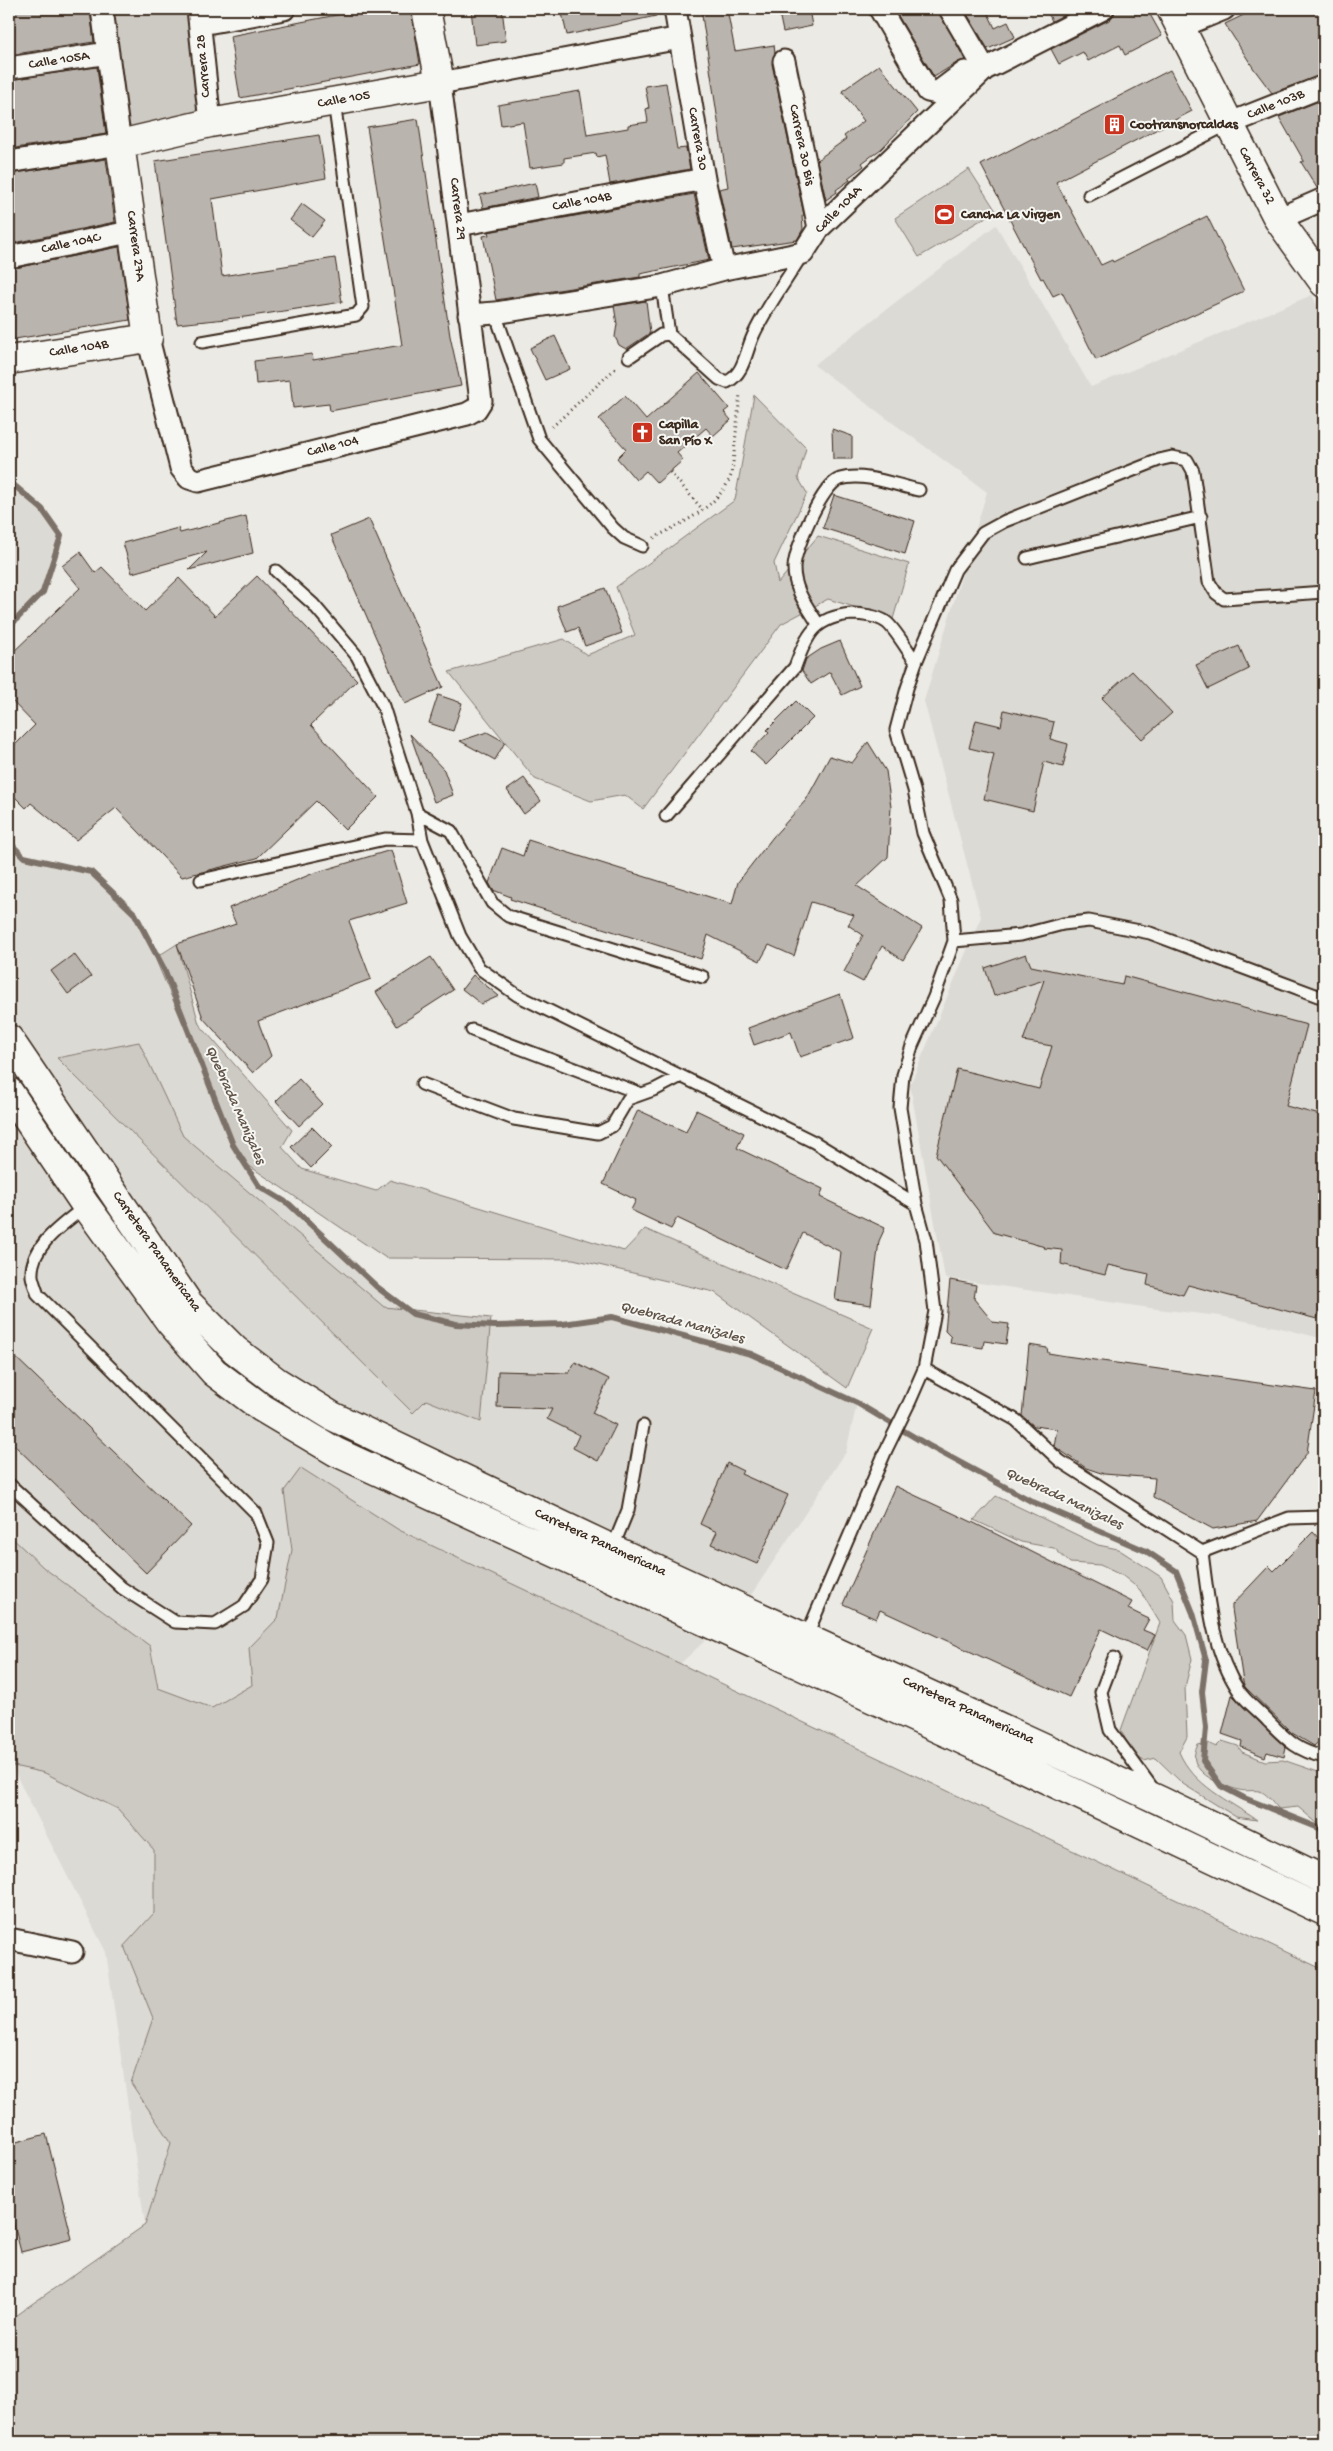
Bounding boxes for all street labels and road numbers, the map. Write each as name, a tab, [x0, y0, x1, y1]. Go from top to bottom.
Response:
street label: Carrera 28	[193, 34, 215, 98]
street label: Calle 105A	[27, 48, 91, 74]
street label: Calle 103B	[1245, 86, 1308, 124]
street label: Calle 105	[316, 87, 372, 113]
street label: Carrera 30 Bis	[784, 103, 818, 188]
street label: Carrera 30	[683, 106, 711, 172]
street label: Carrera 32	[1234, 144, 1278, 208]
street label: Carrera 29	[445, 177, 469, 241]
street label: Calle 104A	[812, 182, 867, 238]
street label: Calle 104B	[551, 188, 614, 216]
street label: Carrera 27A	[122, 210, 148, 283]
street label: Calle 104C	[40, 229, 103, 259]
street label: Calle 104B	[48, 336, 111, 362]
street label: Calle 104	[306, 432, 361, 462]
street label: Carretera Panamericana	[108, 1188, 205, 1317]
street label: Carretera Panamericana	[531, 1505, 670, 1582]
street label: Carretera Panamericana	[899, 1673, 1038, 1750]

